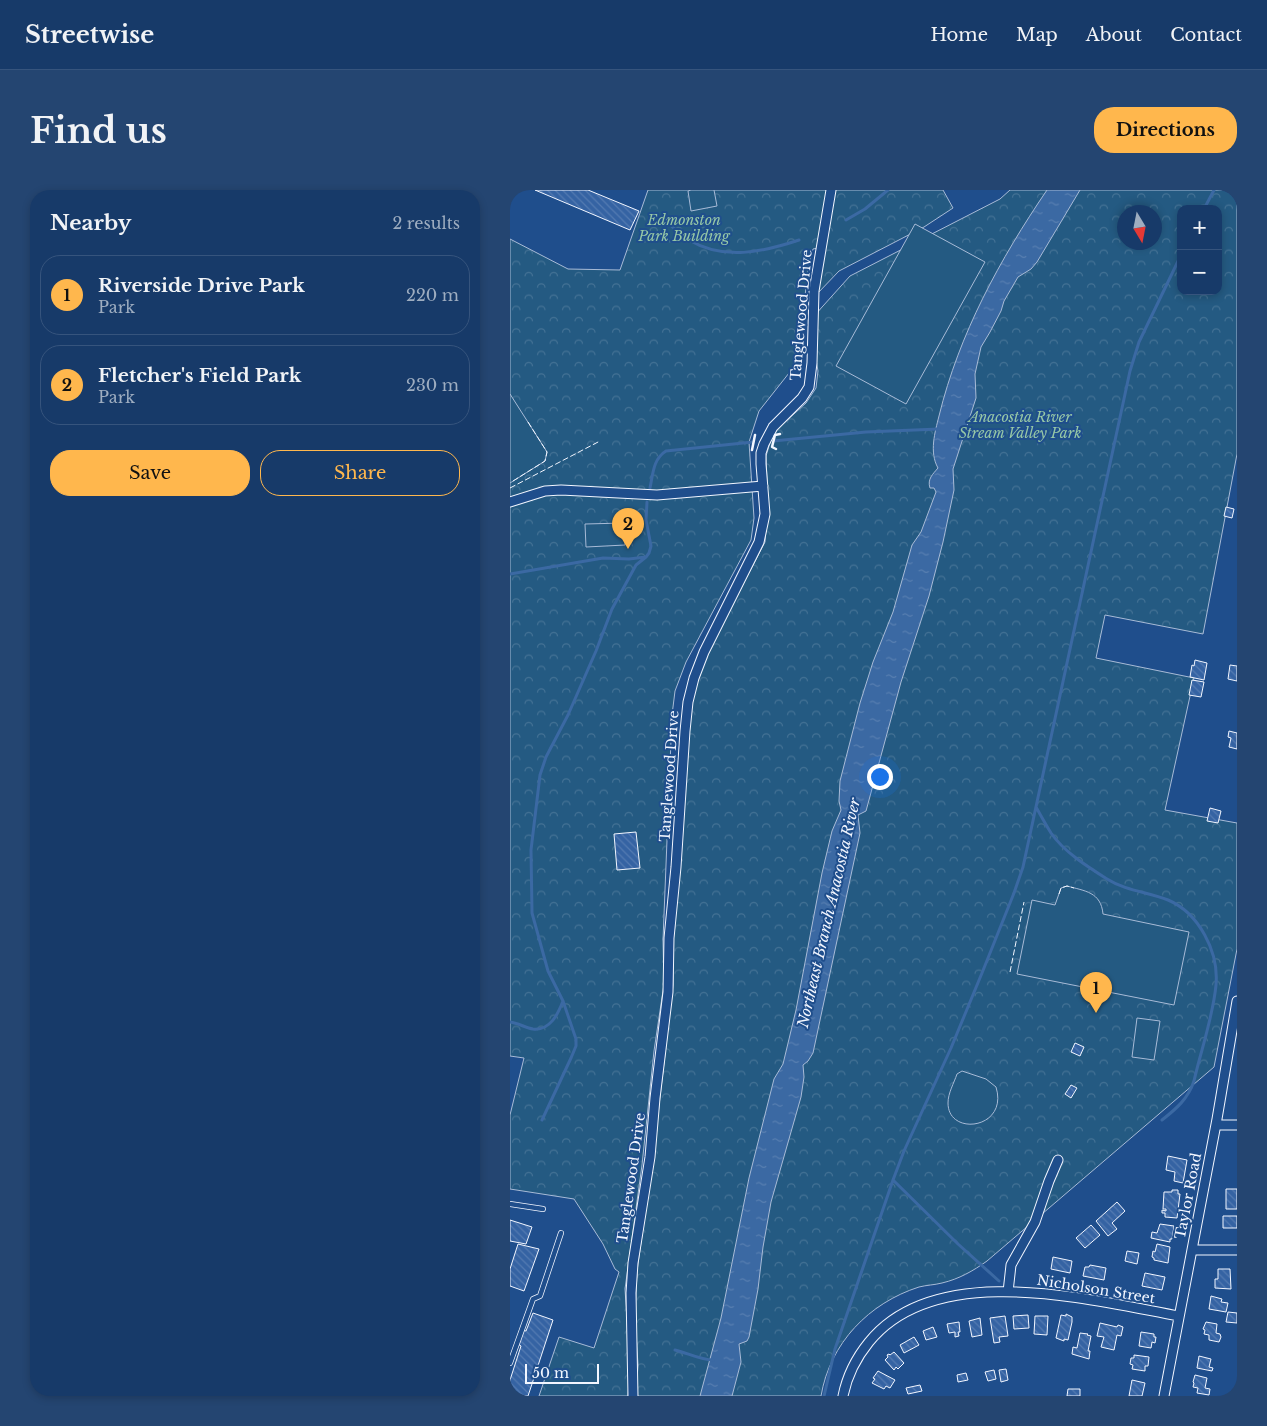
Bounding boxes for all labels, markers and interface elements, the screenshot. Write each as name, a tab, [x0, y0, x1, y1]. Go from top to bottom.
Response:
text: Streetwise	[25, 20, 154, 49]
text: Home	[930, 24, 988, 46]
text: Map	[1016, 24, 1058, 46]
text: About	[1086, 24, 1142, 46]
text: Contact	[1170, 24, 1242, 46]
button: Directions	[1094, 107, 1237, 153]
text: Find us	[30, 109, 167, 152]
north arrow	[1117, 205, 1162, 250]
map controls	[1177, 205, 1222, 295]
button: +	[1177, 205, 1222, 250]
text: Nearby	[50, 210, 131, 236]
park label: Edmonston Park Building	[637, 211, 731, 245]
text: 2 results	[392, 213, 460, 233]
street label: Tanglewood Drive	[786, 249, 816, 381]
button: −	[1177, 250, 1222, 295]
text: Riverside Drive Park	[98, 274, 305, 297]
text: 1	[64, 285, 70, 305]
text: 220 m	[406, 285, 459, 305]
text: Park	[98, 297, 135, 317]
text: Fletcher's Field Park	[98, 364, 301, 387]
text: 2	[62, 375, 72, 395]
text: 230 m	[406, 375, 459, 395]
text: Park	[98, 387, 135, 407]
park label: Anacostia River Stream Valley Park	[959, 408, 1081, 442]
button: Save	[50, 450, 250, 496]
button: Share	[260, 450, 460, 496]
pin: 2	[612, 508, 644, 549]
street label: Tanglewood Drive	[655, 710, 683, 842]
your location	[867, 764, 893, 790]
water label: Northeast Branch Anacostia River	[793, 795, 864, 1031]
pin: 1	[1080, 972, 1112, 1013]
street label: Tanglewood Drive	[613, 1112, 649, 1244]
street label: Taylor Road	[1171, 1151, 1205, 1241]
street label: Nicholson Street	[1036, 1271, 1157, 1307]
scale bar	[525, 1361, 599, 1384]
text: 50 m	[532, 1364, 569, 1382]

